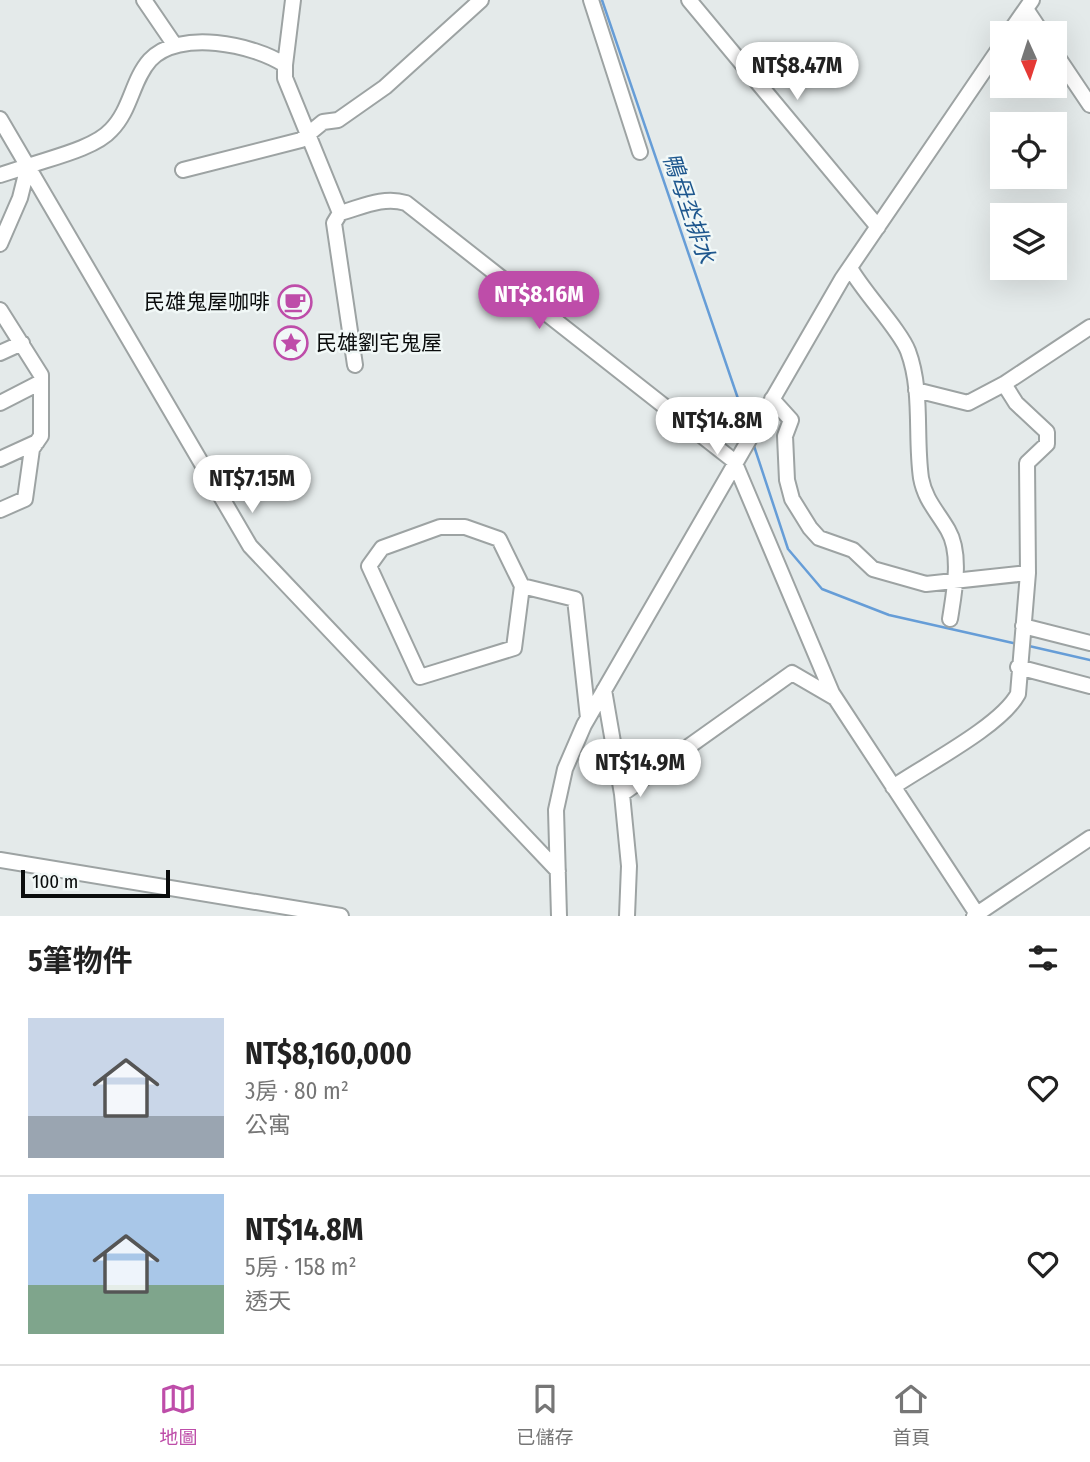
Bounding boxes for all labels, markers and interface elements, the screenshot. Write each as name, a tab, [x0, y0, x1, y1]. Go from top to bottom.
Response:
north arrow	[990, 21, 1068, 98]
map controls	[990, 21, 1067, 280]
pin: NT$8.47M	[725, 42, 869, 102]
text: NT$8.47M	[752, 51, 842, 79]
button: locate	[990, 112, 1067, 189]
water label: 鴨母坔排水	[657, 149, 721, 268]
button: layers	[990, 203, 1067, 280]
pin: NT$8.16M	[467, 272, 611, 331]
text: NT$8.16M	[494, 280, 584, 308]
cafe icon: 民雄鬼屋咖啡	[276, 283, 314, 321]
place label: 民雄鬼屋咖啡	[144, 289, 270, 315]
place icon: 民雄劉宅鬼屋	[272, 324, 310, 362]
place label: 民雄劉宅鬼屋	[316, 330, 442, 356]
pin: NT$14.8M	[645, 398, 789, 457]
text: NT$14.8M	[672, 406, 762, 434]
pin: NT$7.15M	[180, 456, 324, 515]
text: NT$7.15M	[209, 464, 295, 492]
pin: NT$14.9M	[568, 740, 712, 799]
text: NT$14.9M	[595, 748, 685, 776]
scale bar	[21, 867, 170, 899]
text: 100 m	[32, 870, 78, 893]
icon: filters	[1024, 939, 1062, 977]
text: 5筆物件	[28, 943, 133, 979]
text: NT$8,160,000	[245, 1036, 412, 1072]
icon: home	[84, 1046, 168, 1130]
icon: heart	[1024, 1069, 1062, 1107]
text: 3房 · 80 m²	[245, 1077, 349, 1105]
text: 公寓	[245, 1111, 291, 1139]
text: NT$14.8M	[245, 1212, 363, 1248]
icon: home	[84, 1222, 168, 1306]
icon: heart	[1024, 1245, 1062, 1283]
text: 5房 · 158 m²	[245, 1253, 357, 1281]
text: 透天	[245, 1287, 291, 1315]
tab: 地圖	[159, 1380, 198, 1449]
tab: 已儲存	[516, 1380, 574, 1449]
tab: 首頁	[892, 1380, 931, 1449]

